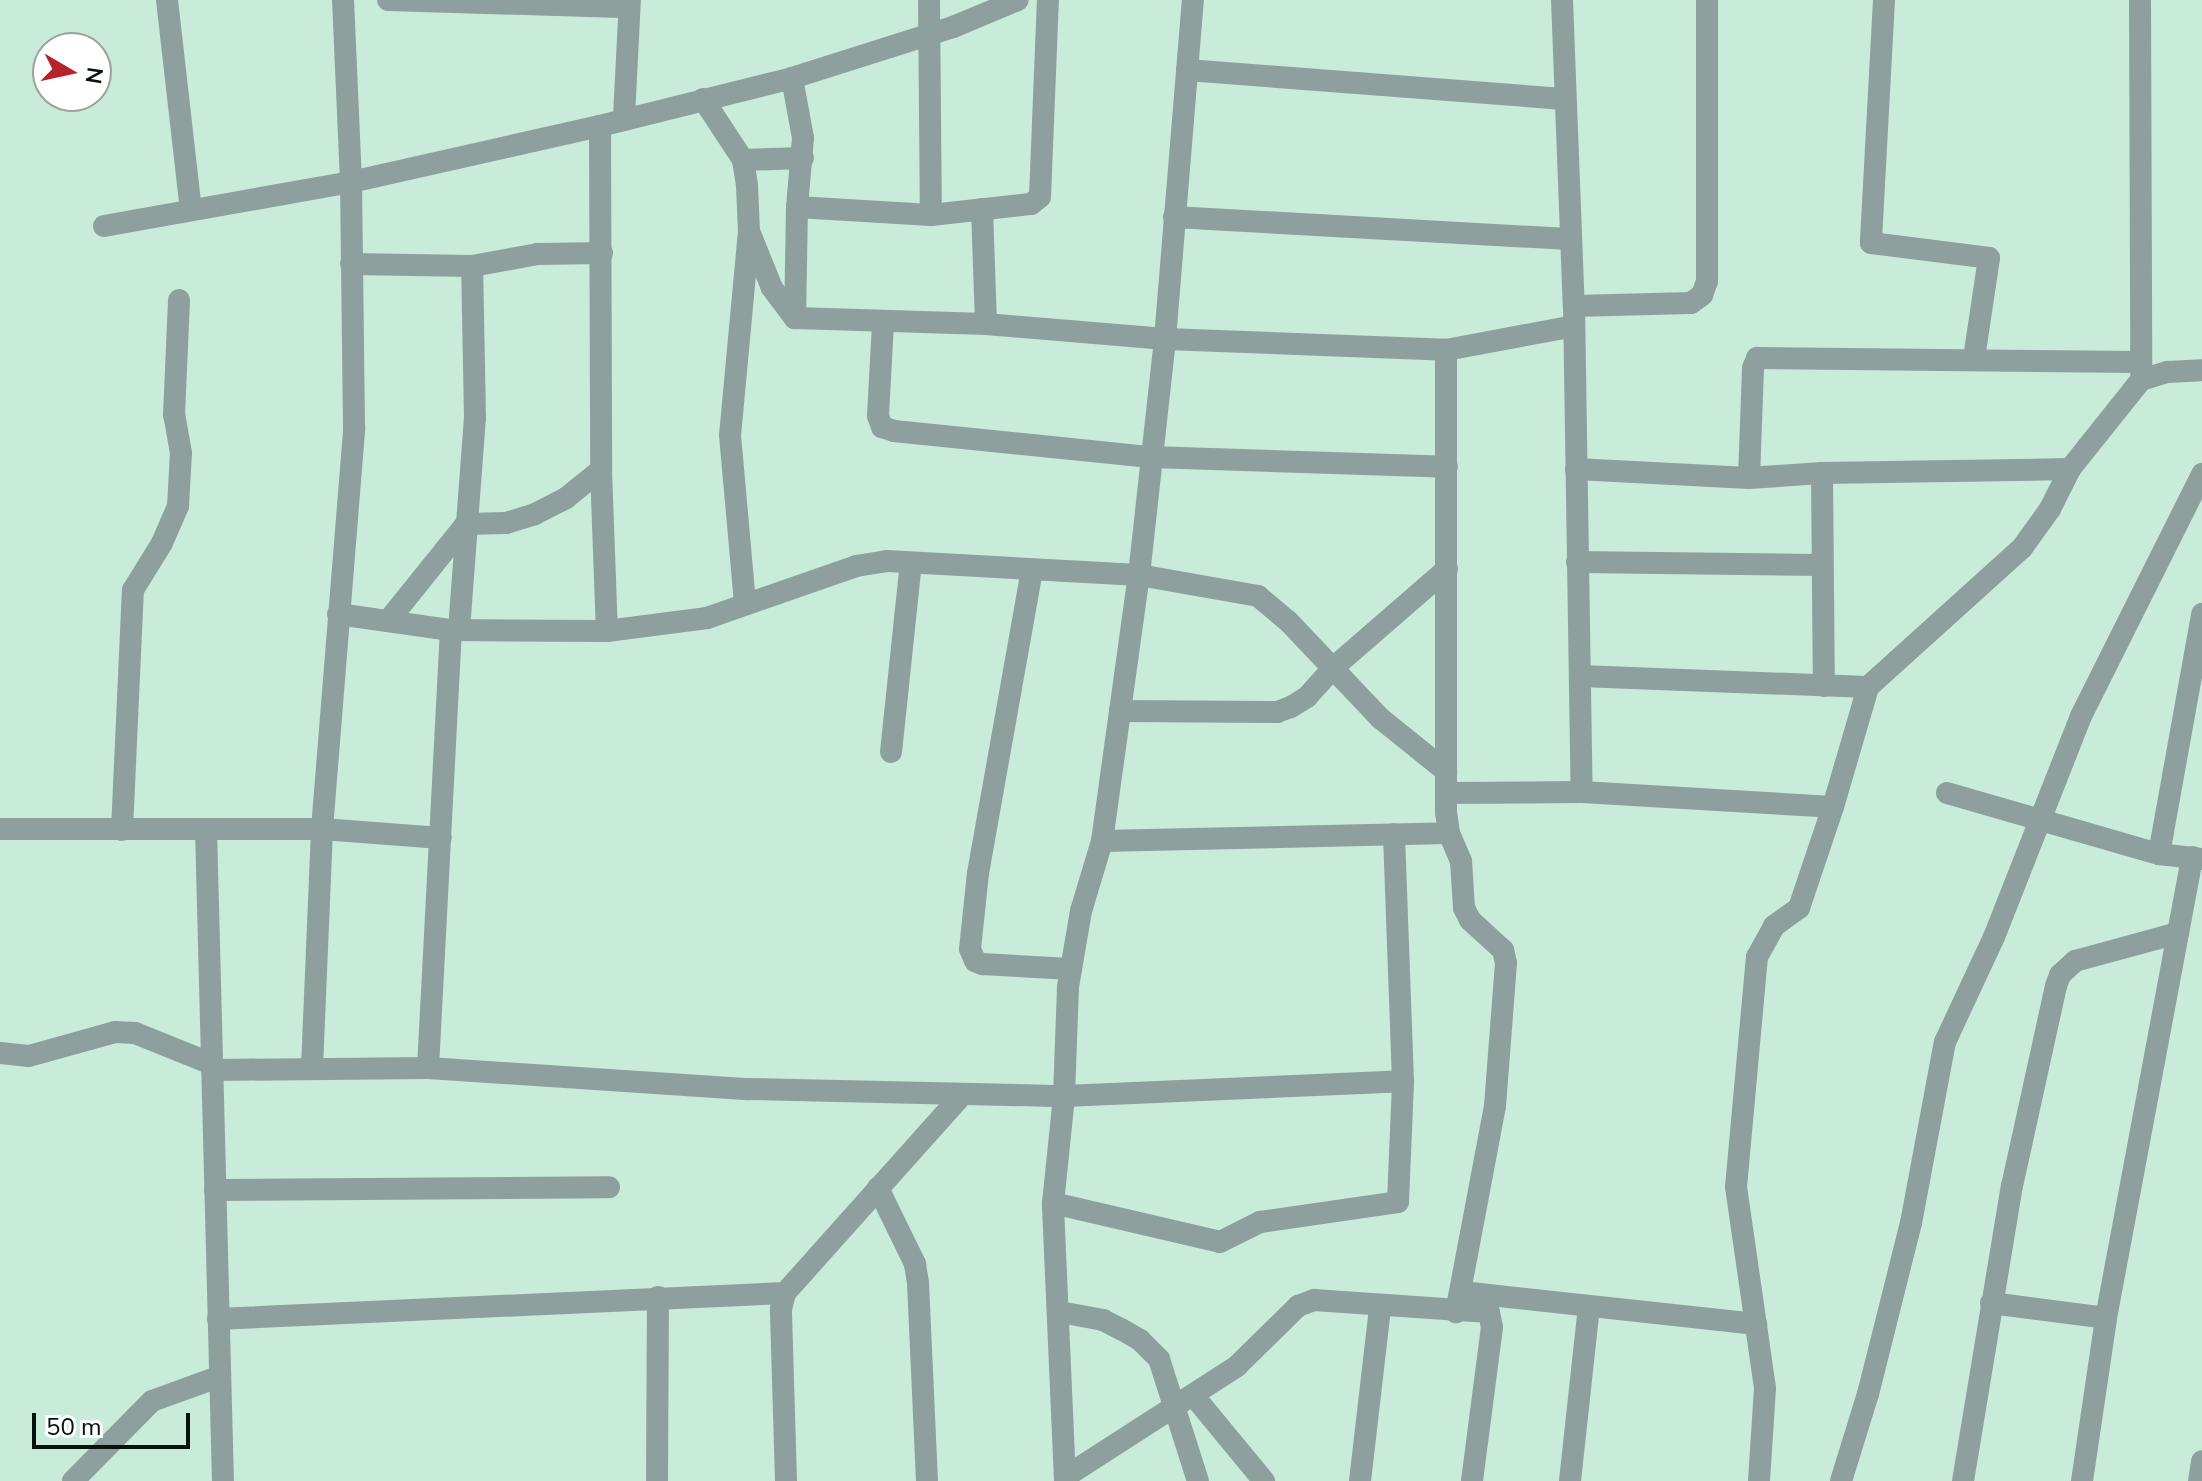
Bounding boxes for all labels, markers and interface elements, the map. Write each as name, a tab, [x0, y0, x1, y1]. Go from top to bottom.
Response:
north arrow	[32, 32, 112, 112]
text: N	[78, 65, 110, 86]
scale bar	[36, 1397, 194, 1447]
text: 50 m	[46, 1411, 102, 1443]

